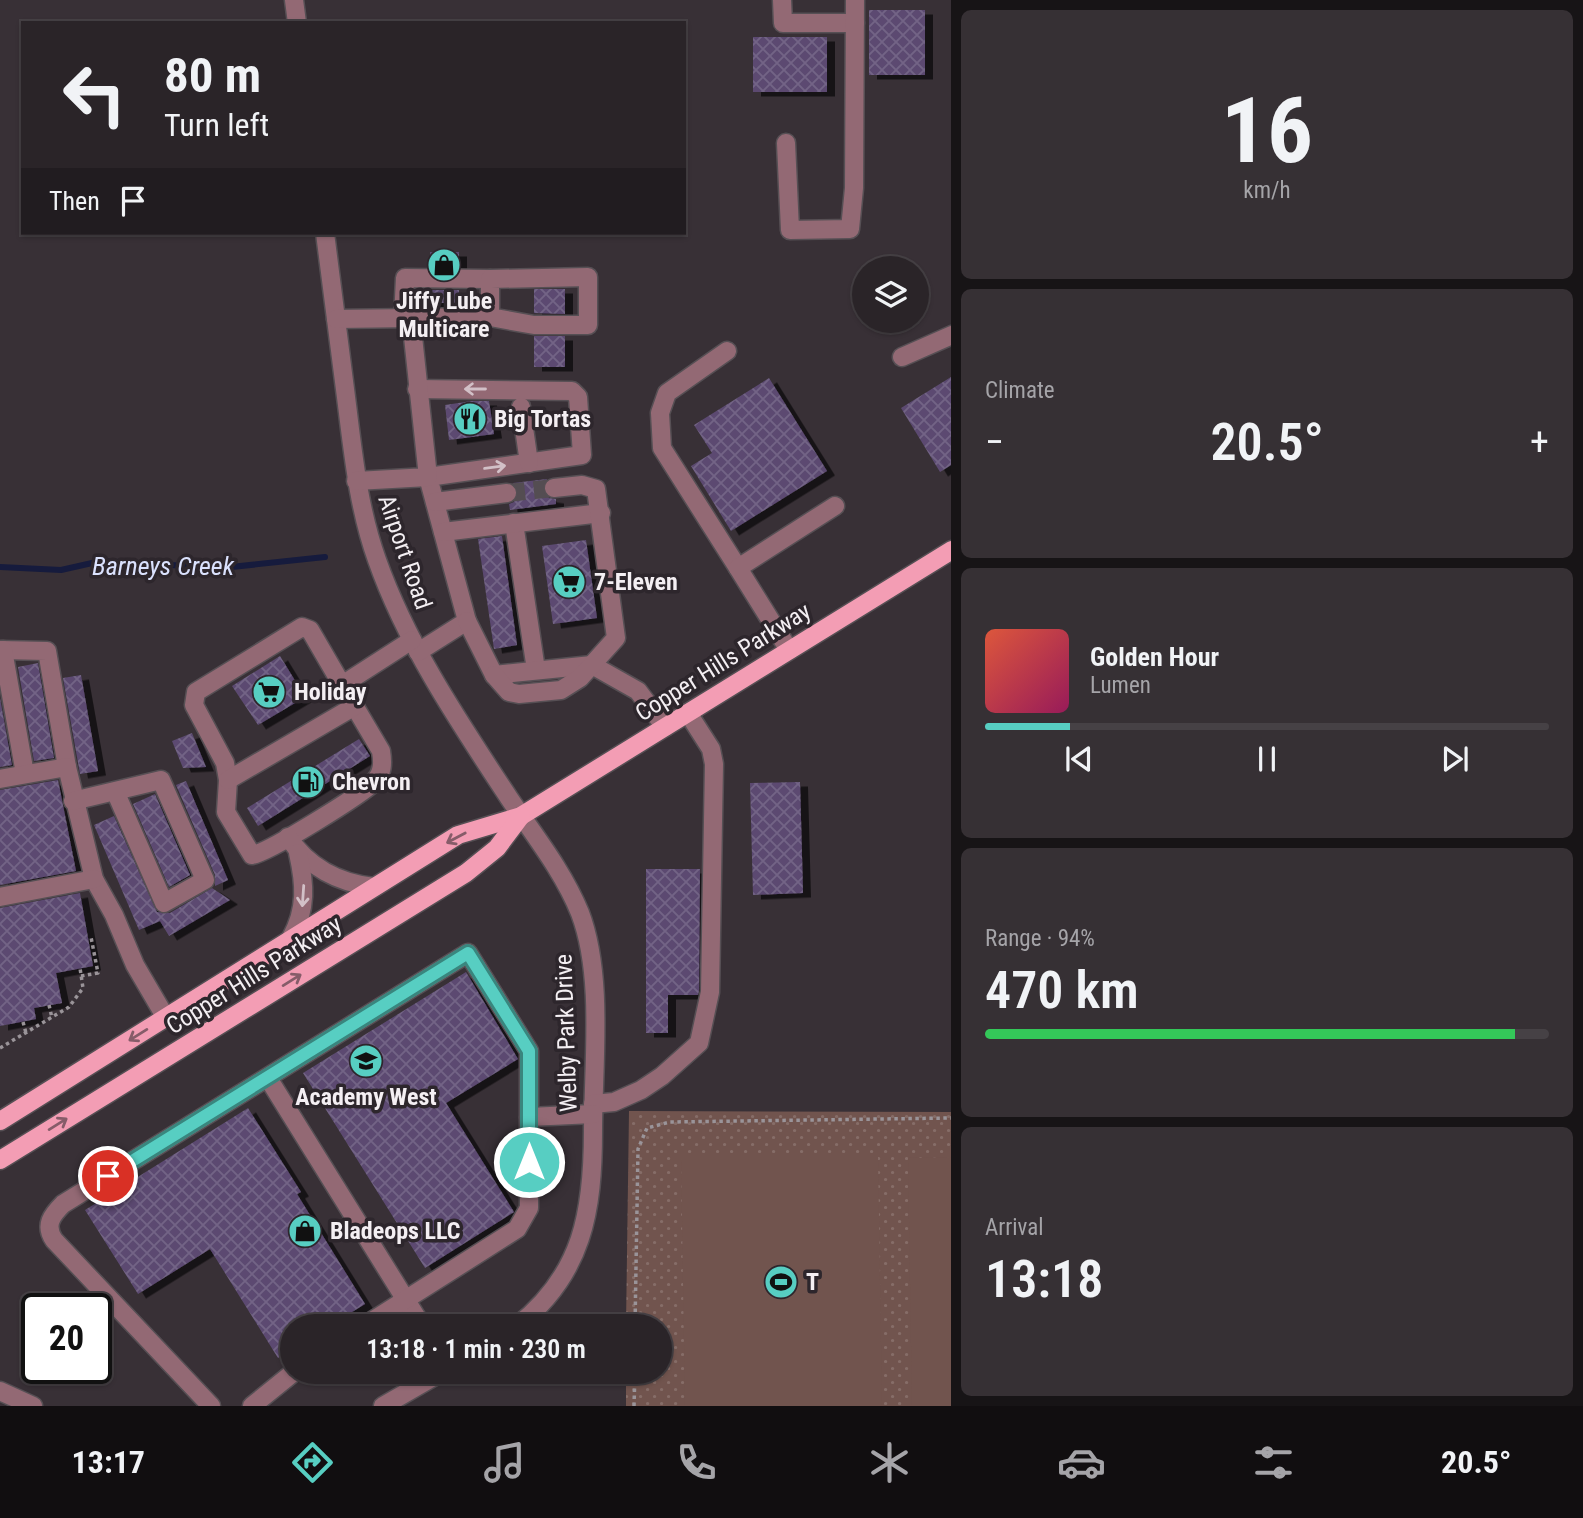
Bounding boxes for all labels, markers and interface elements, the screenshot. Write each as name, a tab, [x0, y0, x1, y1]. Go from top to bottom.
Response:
text: 80 m	[164, 47, 261, 104]
icon: left	[49, 49, 140, 140]
text: 16	[1221, 78, 1313, 184]
text: Turn left	[164, 106, 269, 144]
text: km/h	[1243, 177, 1291, 204]
icon: arrive	[114, 182, 152, 220]
text: Then	[49, 186, 100, 216]
shop icon: Jiffy Lube Multicare	[425, 246, 463, 284]
map controls	[852, 256, 929, 333]
button: layers	[852, 256, 929, 333]
place label: Jiffy Lube Multicare	[396, 287, 492, 343]
text: Climate	[985, 377, 1055, 404]
one-way arrow	[464, 382, 487, 396]
restaurant icon: Big Tortas	[451, 400, 489, 438]
place label: Big Tortas	[494, 405, 591, 433]
text: 20.5°	[1210, 412, 1324, 473]
text: −	[985, 420, 1004, 464]
text: +	[1530, 420, 1549, 464]
one-way arrow	[483, 461, 506, 474]
street label: Airport Road	[372, 491, 438, 613]
water label: Barneys Creek	[92, 551, 235, 581]
supermarket icon: 7-Eleven	[550, 563, 588, 601]
place label: 7-Eleven	[594, 568, 678, 596]
street label: Copper Hills Parkway	[630, 597, 816, 727]
text: Golden Hour	[1090, 642, 1219, 672]
text: Lumen	[1090, 672, 1151, 699]
supermarket icon: Holiday	[250, 673, 288, 711]
place label: Holiday	[294, 678, 367, 706]
icon: previous	[1060, 740, 1098, 778]
icon: pause	[1248, 740, 1286, 778]
icon: next	[1436, 740, 1474, 778]
fuel station icon: Chevron	[289, 763, 327, 801]
place label: Chevron	[332, 768, 411, 796]
one-way arrow	[447, 831, 467, 845]
one-way arrow	[297, 884, 310, 907]
street label: Copper Hills Parkway	[161, 910, 347, 1040]
text: Range · 94%	[985, 925, 1095, 952]
street label: Welby Park Drive	[549, 954, 583, 1112]
text: 470 km	[985, 960, 1139, 1021]
one-way arrow	[282, 972, 302, 986]
one-way arrow	[129, 1029, 149, 1043]
school or university icon: Academy West	[347, 1042, 385, 1080]
place label: Academy West	[295, 1083, 437, 1111]
one-way arrow	[48, 1117, 67, 1132]
position arrow	[492, 1125, 566, 1199]
pin	[78, 1146, 138, 1206]
icon: arrive	[89, 1157, 127, 1195]
shop icon: Bladeops LLC	[286, 1212, 324, 1250]
text: Arrival	[985, 1214, 1044, 1241]
place label: Bladeops LLC	[330, 1217, 460, 1245]
text: 13:18	[985, 1249, 1103, 1310]
sports icon: T	[762, 1263, 800, 1301]
place label: T	[806, 1268, 819, 1296]
speed limit sign: 20	[21, 1293, 112, 1384]
text: 13:18 · 1 min · 230 m	[366, 1334, 586, 1364]
icon: directions	[288, 1438, 337, 1487]
icon: music	[480, 1438, 529, 1487]
icon: phone	[672, 1438, 721, 1487]
icon: climate	[865, 1438, 914, 1487]
icon: car	[1057, 1438, 1106, 1487]
icon: filters	[1249, 1438, 1298, 1487]
text: 13:17	[72, 1443, 145, 1481]
text: 20.5°	[1441, 1443, 1511, 1481]

